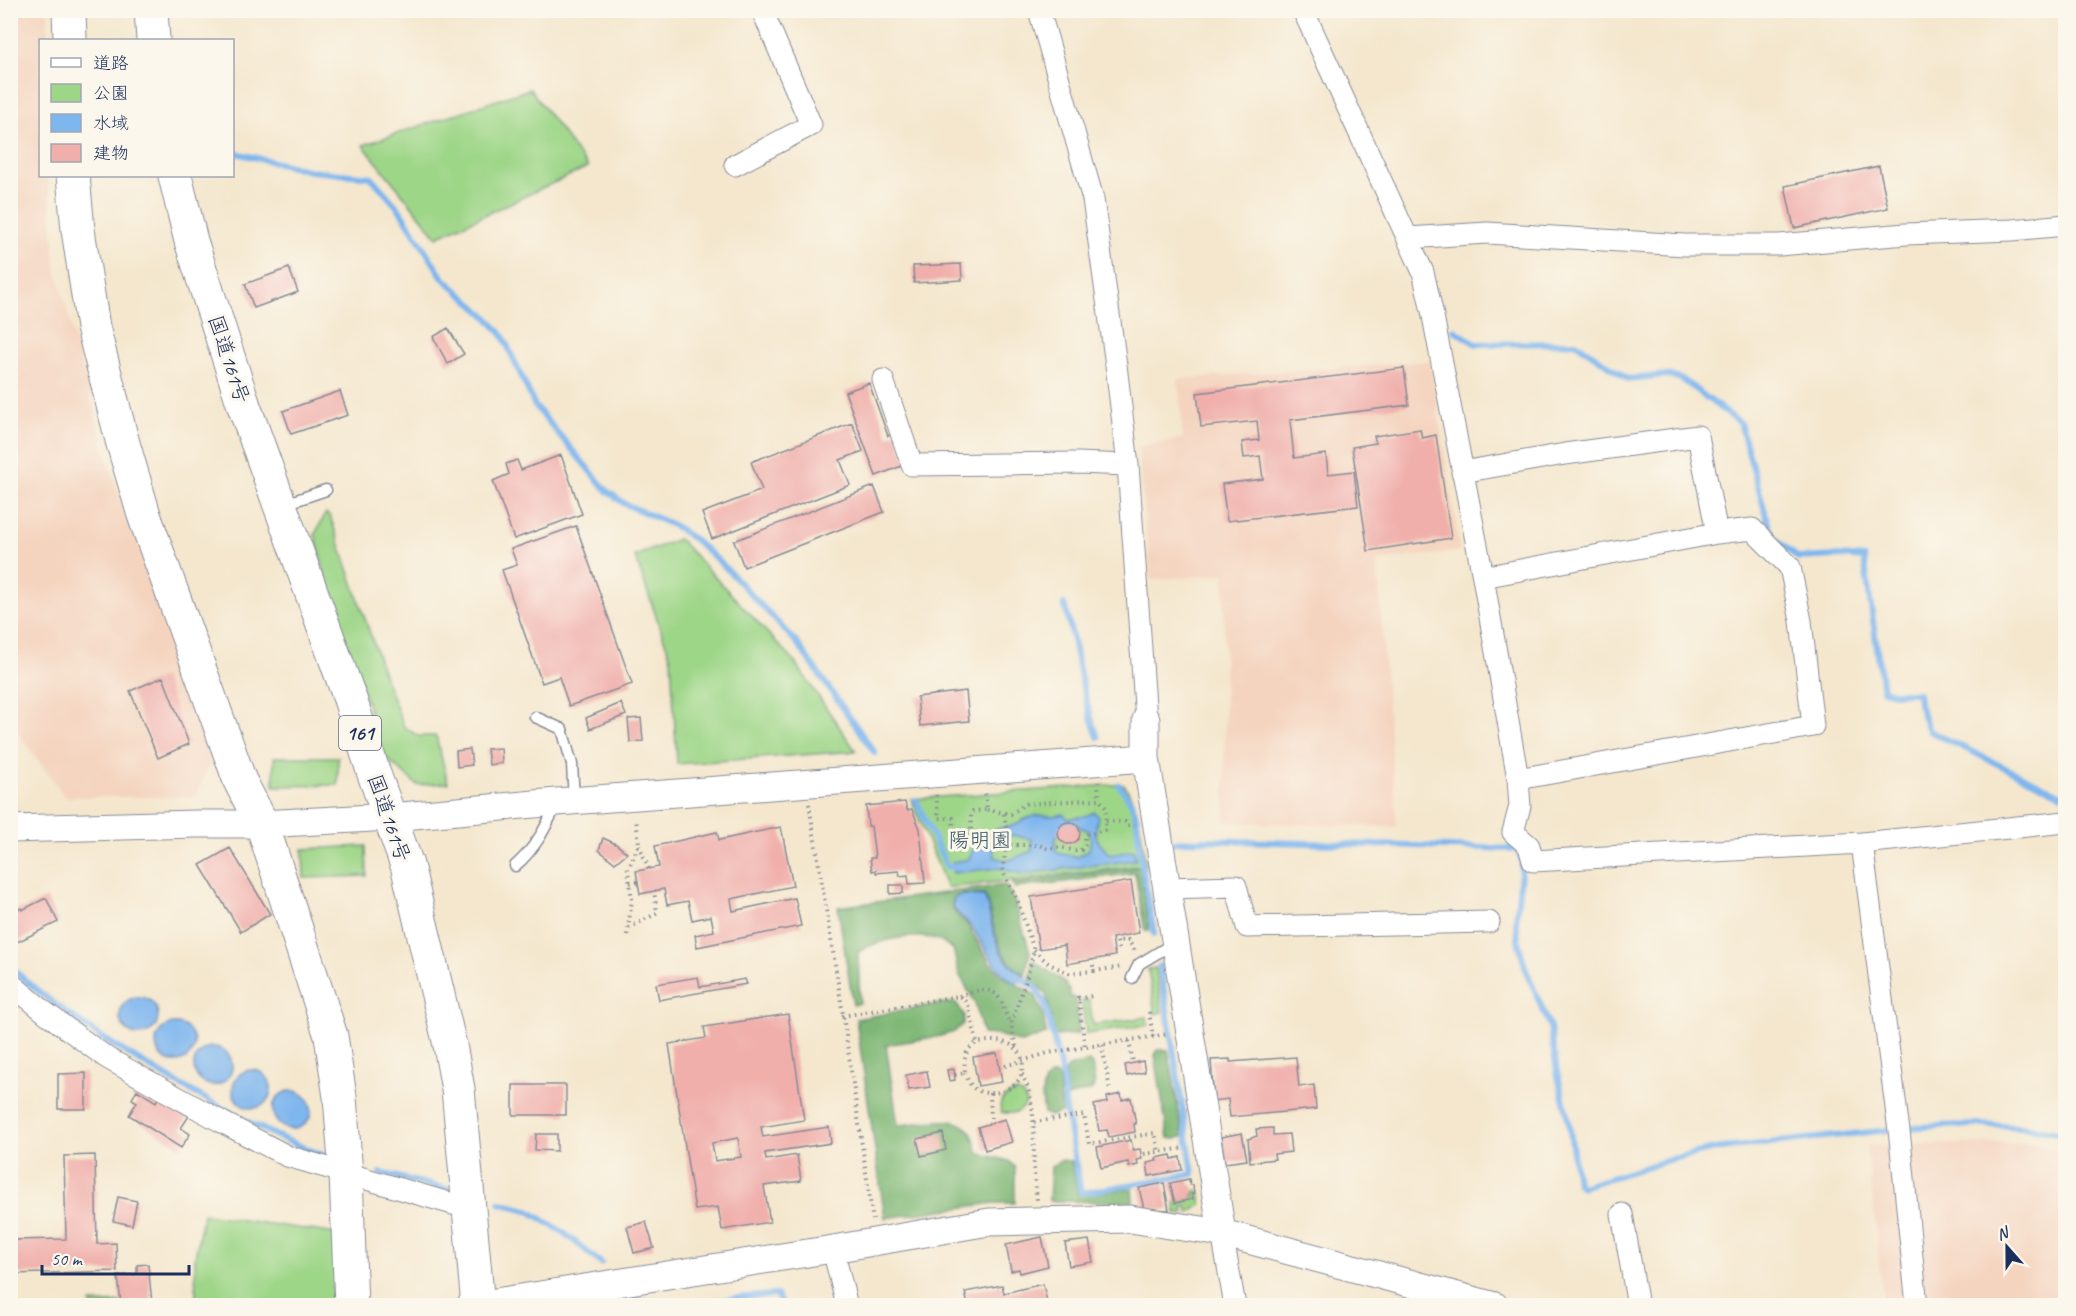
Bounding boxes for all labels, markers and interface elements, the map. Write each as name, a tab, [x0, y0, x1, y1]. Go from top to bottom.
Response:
legend	[39, 39, 234, 177]
text: 道路	[93, 52, 129, 74]
text: 公園	[93, 82, 129, 104]
text: 水域	[93, 112, 129, 134]
text: 建物	[93, 142, 129, 164]
street label: 国道161号	[203, 312, 255, 406]
road number: 161	[339, 716, 381, 750]
street label: 国道161号	[362, 771, 416, 865]
park label: 陽明園	[949, 827, 1012, 853]
north arrow	[1977, 1217, 2037, 1277]
text: N	[1994, 1222, 2013, 1245]
scale bar	[42, 1238, 189, 1276]
text: 50 m	[51, 1248, 84, 1270]

